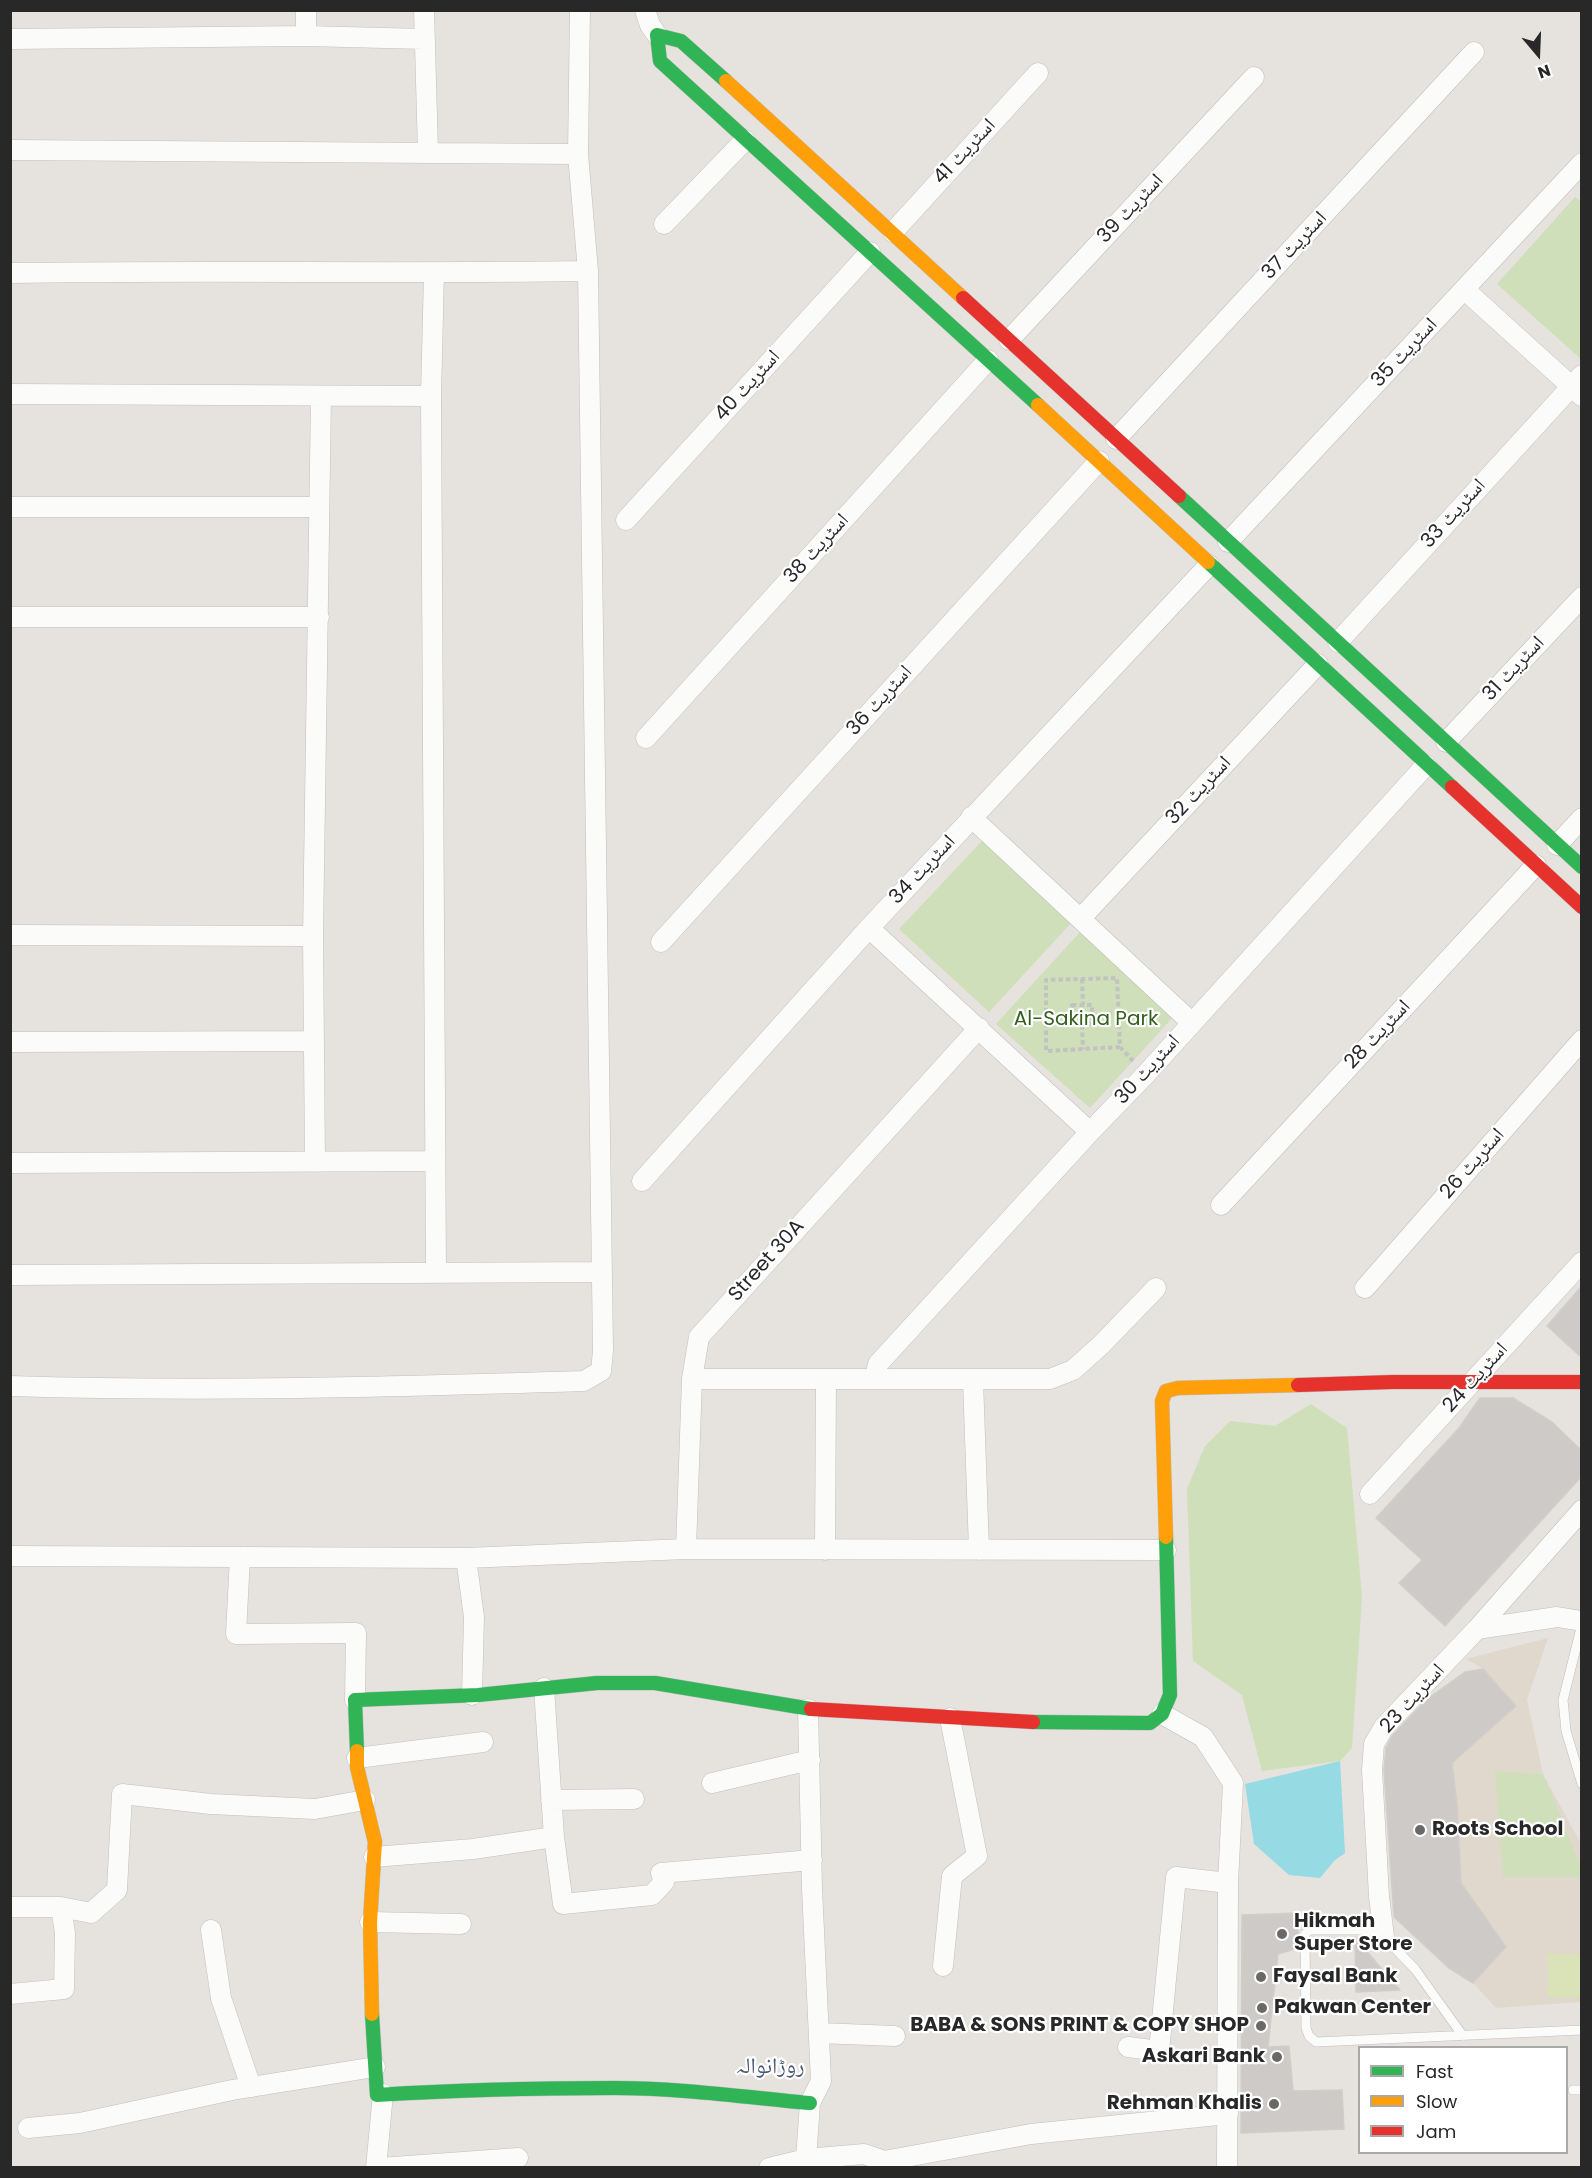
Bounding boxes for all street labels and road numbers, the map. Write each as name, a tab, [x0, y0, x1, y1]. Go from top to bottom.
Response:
street label: اسٹریٹ 41	[929, 114, 1001, 190]
street label: اسٹریٹ 39	[1093, 169, 1169, 249]
street label: اسٹریٹ 37	[1257, 207, 1333, 285]
street label: اسٹریٹ 35	[1367, 313, 1443, 393]
street label: اسٹریٹ 40	[710, 346, 786, 426]
street label: اسٹریٹ 33	[1417, 474, 1491, 554]
street label: اسٹریٹ 38	[779, 509, 855, 589]
street label: اسٹریٹ 31	[1478, 632, 1550, 706]
street label: اسٹریٹ 36	[842, 661, 918, 741]
street label: اسٹریٹ 32	[1161, 752, 1237, 830]
street label: اسٹریٹ 34	[885, 830, 961, 910]
street label: اسٹریٹ 28	[1340, 995, 1416, 1075]
street label: اسٹریٹ 30	[1110, 1030, 1186, 1110]
street label: اسٹریٹ 26	[1436, 1124, 1510, 1204]
street label: Street 30A	[724, 1215, 810, 1307]
street label: اسٹریٹ 24	[1438, 1338, 1514, 1418]
street label: اسٹریٹ 23	[1376, 1659, 1450, 1739]

